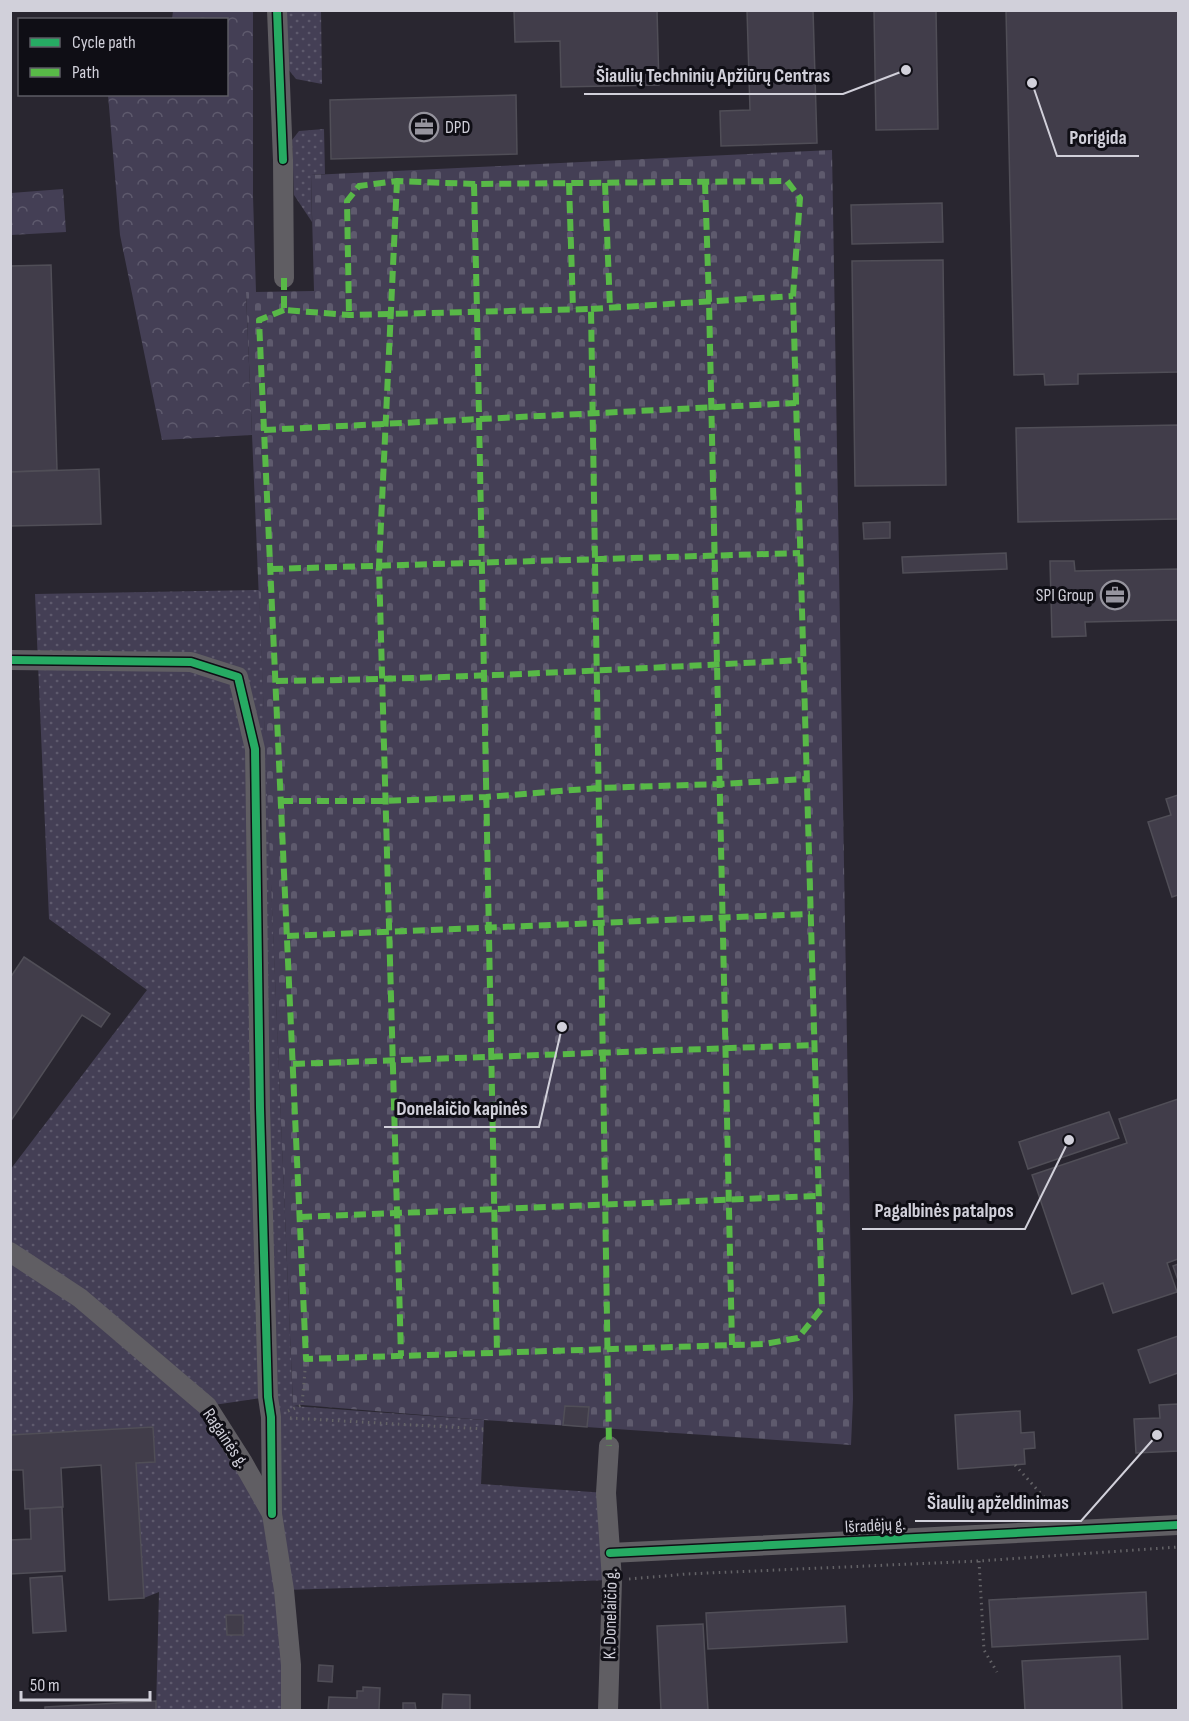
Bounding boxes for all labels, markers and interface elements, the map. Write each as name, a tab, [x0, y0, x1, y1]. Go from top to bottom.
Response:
legend	[18, 18, 228, 96]
text: Cycle path	[72, 32, 136, 53]
callout: Šiaulių Techninių Apžiūrų Centras	[584, 56, 843, 94]
text: Path	[72, 62, 100, 83]
text: Šiaulių Techninių Apžiūrų Centras	[596, 64, 830, 88]
office icon: DPD	[408, 111, 440, 143]
place label: DPD	[445, 117, 470, 138]
callout: Porigida	[1057, 118, 1139, 156]
text: Porigida	[1069, 126, 1127, 150]
office icon: SPI Group	[1099, 579, 1131, 611]
place label: SPI Group	[1036, 585, 1094, 606]
callout: Donelaičio kapinės	[384, 1089, 539, 1127]
text: Donelaičio kapinės	[396, 1097, 528, 1121]
callout: Pagalbinės patalpos	[862, 1191, 1025, 1229]
text: Pagalbinės patalpos	[874, 1199, 1014, 1223]
street label: Ragainės g.	[198, 1405, 253, 1472]
callout: Šiaulių apželdinimas	[915, 1483, 1081, 1521]
text: Šiaulių apželdinimas	[927, 1491, 1069, 1515]
street label: Išradėjų g.	[844, 1513, 906, 1538]
street label: K. Donelaičio g.	[599, 1568, 622, 1660]
scale bar	[21, 1664, 150, 1702]
text: 50 m	[30, 1675, 60, 1696]

